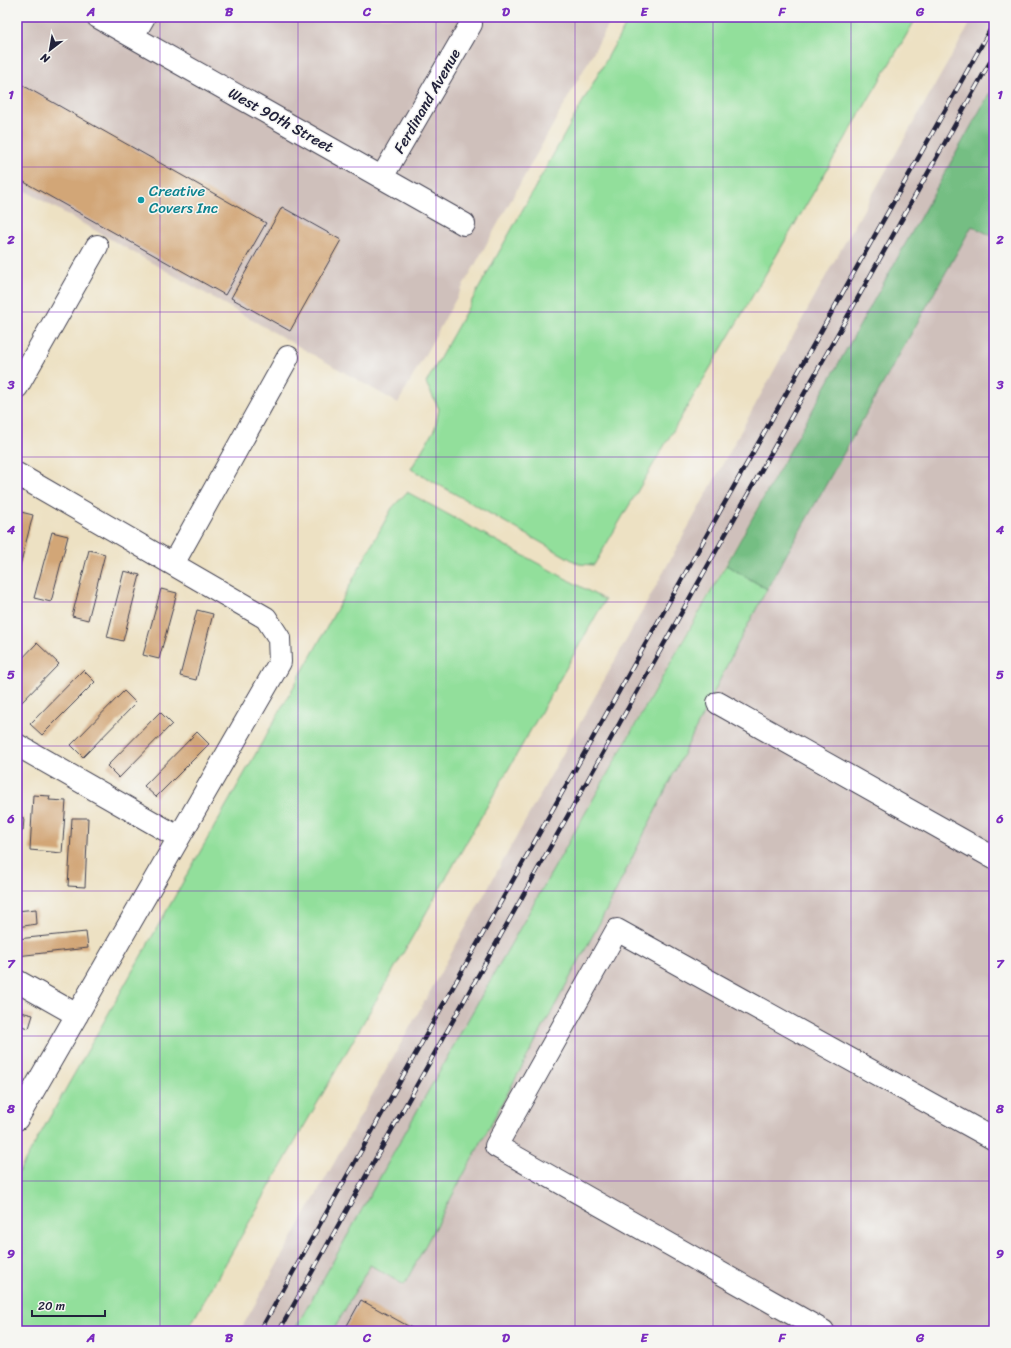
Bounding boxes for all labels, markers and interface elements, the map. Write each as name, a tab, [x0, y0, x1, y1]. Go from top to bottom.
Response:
text: A	[86, 0, 95, 23]
text: B	[225, 0, 234, 23]
text: C	[362, 0, 372, 23]
text: D	[502, 0, 510, 23]
text: E	[640, 0, 649, 23]
text: F	[777, 0, 786, 23]
text: G	[915, 0, 925, 23]
north arrow	[30, 30, 70, 70]
street label: Ferdinand Avenue	[386, 44, 468, 158]
text: N	[37, 48, 54, 69]
street label: West 90th Street	[223, 80, 339, 160]
text: 1	[8, 83, 14, 106]
text: 1	[997, 83, 1003, 106]
place label: Creative Covers Inc	[149, 178, 218, 221]
marker: Creative Covers Inc	[136, 195, 146, 205]
text: 2	[6, 228, 15, 251]
text: 2	[995, 228, 1004, 251]
text: 3	[6, 373, 15, 396]
text: 3	[995, 373, 1004, 396]
text: 4	[6, 518, 16, 541]
text: 4	[995, 518, 1005, 541]
text: 5	[7, 663, 15, 686]
text: 5	[996, 663, 1004, 686]
text: 6	[6, 807, 15, 830]
text: 6	[995, 807, 1004, 830]
text: 7	[7, 952, 16, 975]
text: 7	[996, 952, 1005, 975]
text: 8	[6, 1097, 15, 1120]
text: 8	[995, 1097, 1004, 1120]
text: 9	[7, 1242, 15, 1265]
text: 9	[996, 1242, 1004, 1265]
scale bar	[32, 1292, 105, 1318]
text: 20 m	[38, 1295, 65, 1317]
text: A	[86, 1326, 95, 1348]
text: B	[225, 1326, 234, 1348]
text: C	[362, 1326, 372, 1348]
text: D	[502, 1326, 510, 1348]
text: E	[640, 1326, 649, 1348]
text: F	[777, 1326, 786, 1348]
text: G	[915, 1326, 925, 1348]

